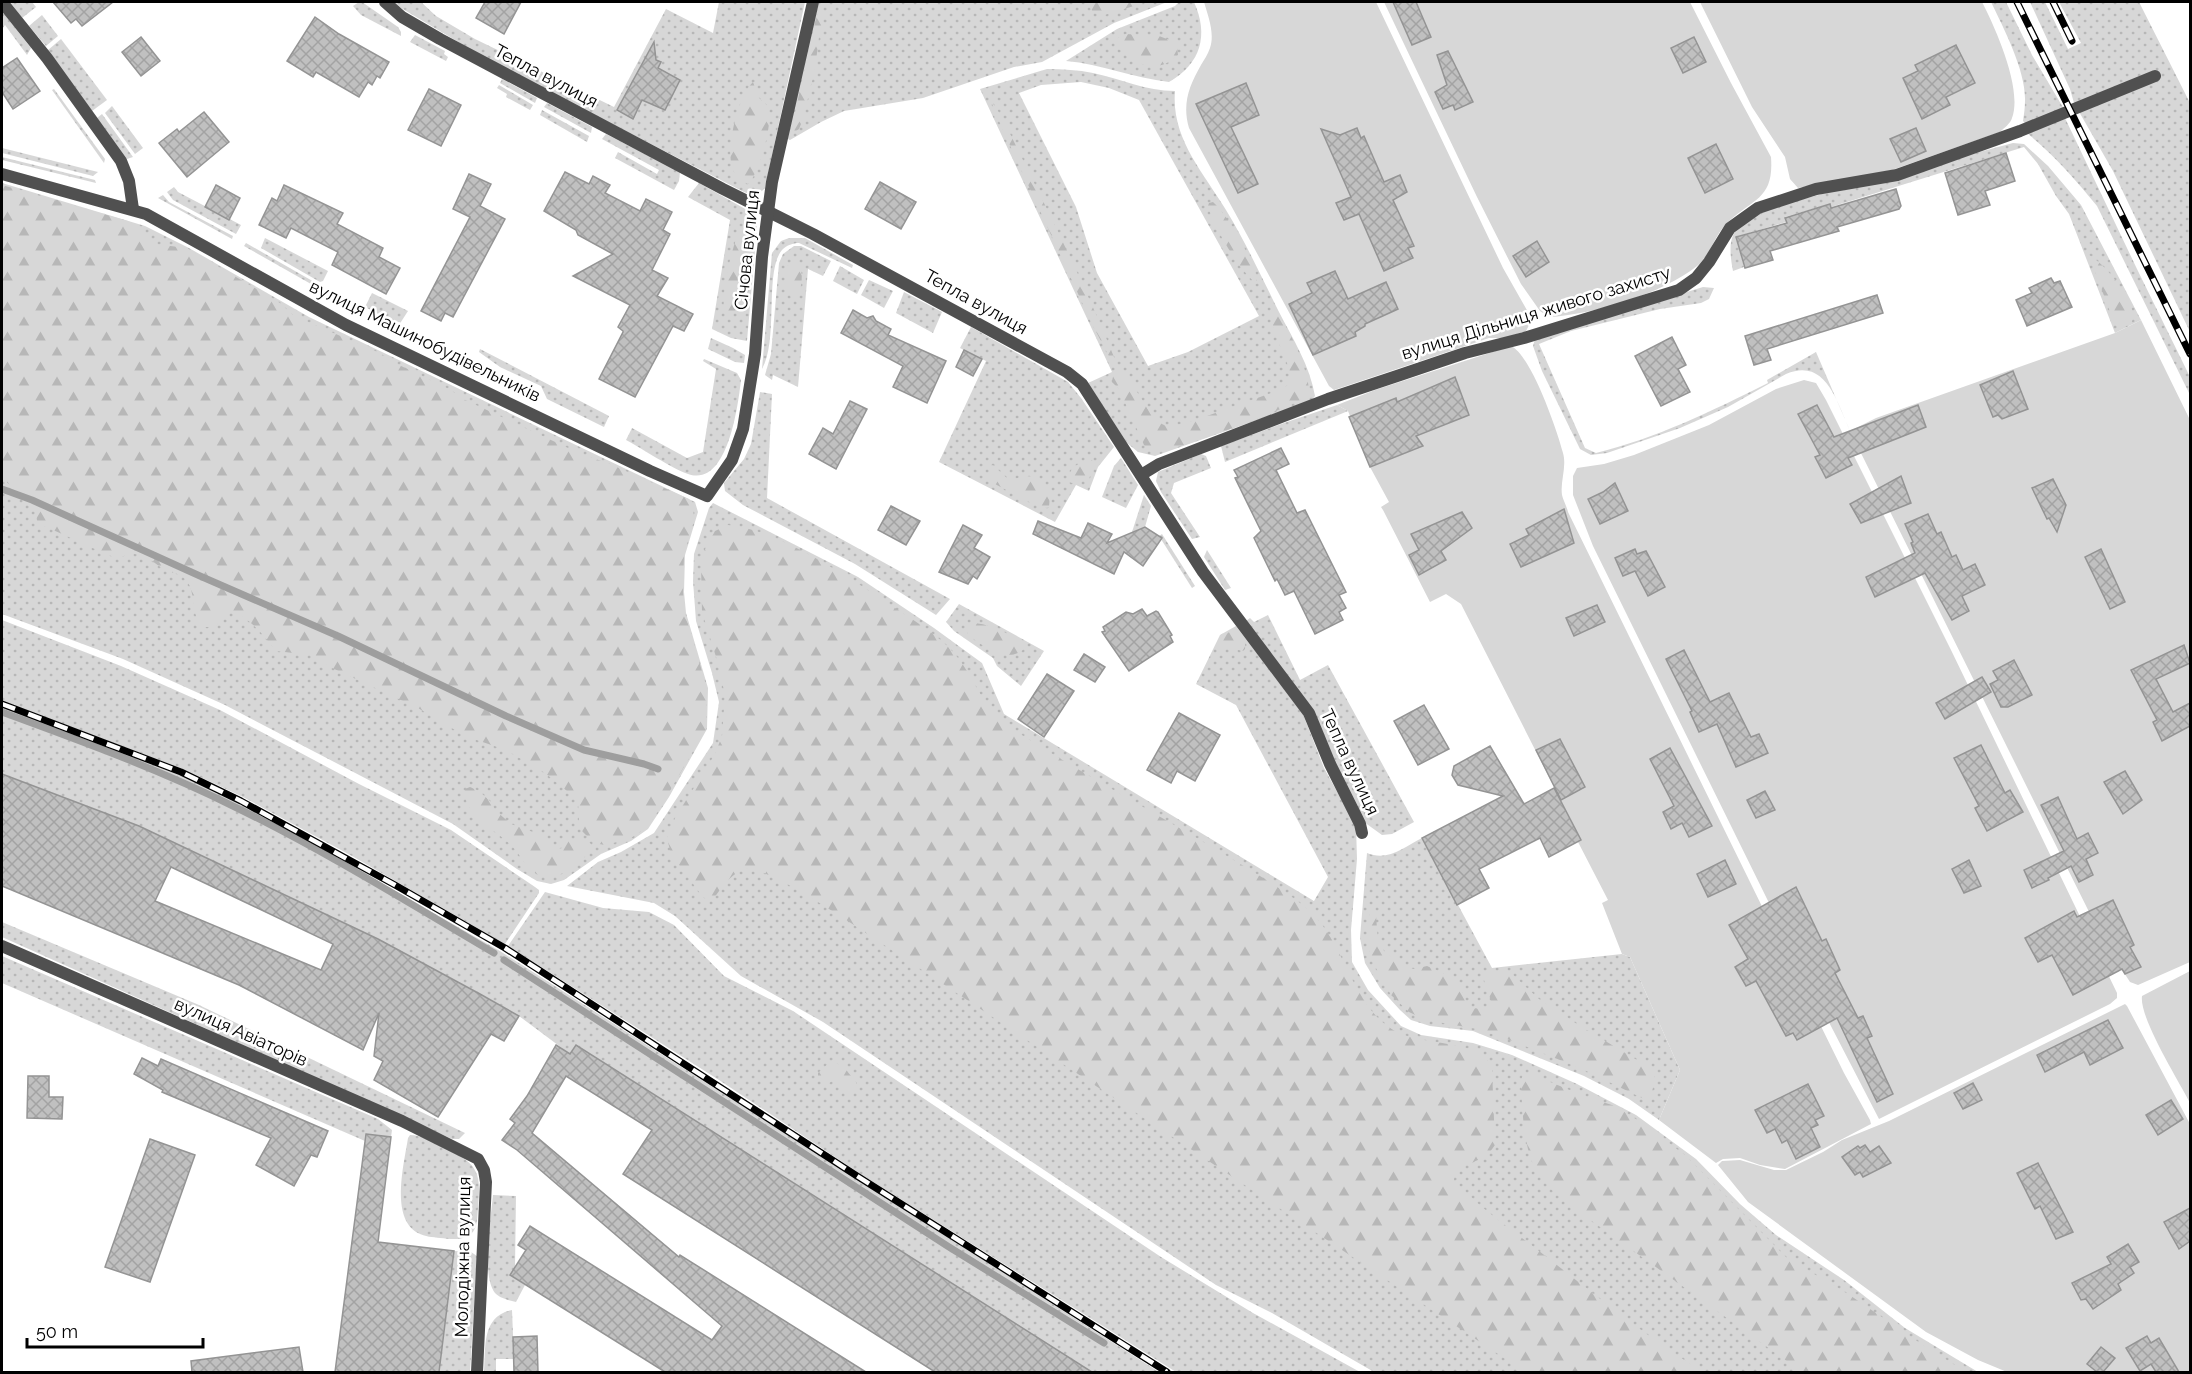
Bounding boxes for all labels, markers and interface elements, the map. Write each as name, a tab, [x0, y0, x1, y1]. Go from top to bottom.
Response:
street label: Тепла вулиця	[491, 39, 602, 112]
street label: Січова вулиця	[730, 189, 763, 311]
street label: вулиця Дільниця живого захисту	[1399, 261, 1673, 364]
street label: Тепла вулиця	[921, 265, 1031, 338]
street label: вулиця Машинобудівельників	[306, 275, 544, 406]
street label: Тепла вулиця	[1317, 705, 1384, 818]
street label: вулиця Авіаторів	[171, 993, 311, 1070]
street label: Молодіжна вулиця	[451, 1176, 474, 1338]
scale bar	[27, 1311, 202, 1349]
text: 50 m	[36, 1321, 78, 1342]

